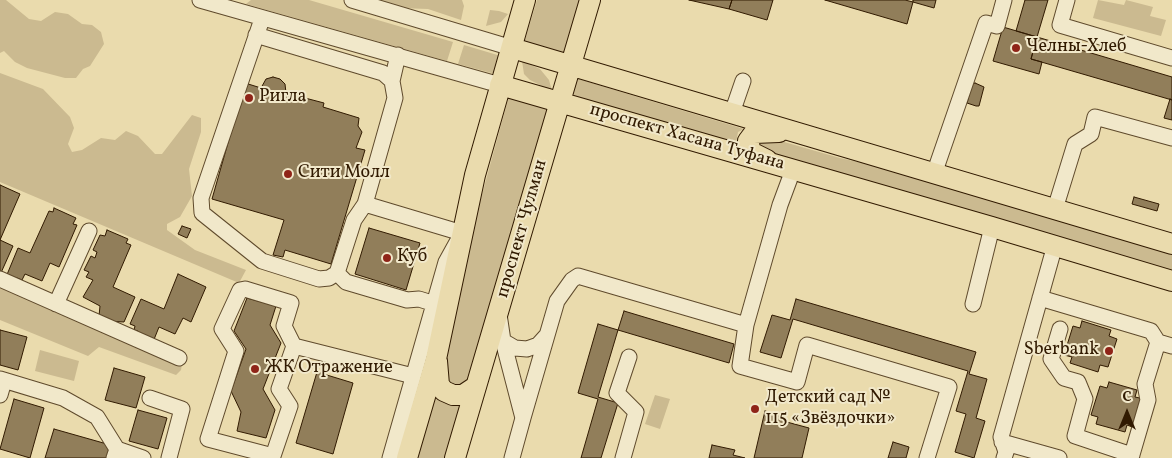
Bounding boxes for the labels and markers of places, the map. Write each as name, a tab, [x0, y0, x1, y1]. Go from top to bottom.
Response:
place label: Челны-Хлеб	[1026, 37, 1127, 59]
marker: Челны-Хлеб	[1010, 42, 1022, 54]
place label: Ригла	[259, 87, 307, 109]
marker: Ригла	[243, 92, 255, 104]
place label: Сити Молл	[298, 163, 390, 185]
marker: Сити Молл	[282, 168, 294, 180]
place label: Куб	[397, 247, 427, 269]
marker: Куб	[381, 252, 393, 264]
place label: Sberbank	[1024, 340, 1099, 362]
marker: Sberbank	[1103, 345, 1115, 357]
place label: ЖК Отражение	[265, 358, 393, 380]
marker: ЖК Отражение	[249, 363, 261, 375]
place label: Детский сад № 115 «Звёздочки»	[765, 388, 895, 430]
marker: Детский сад № 115 «Звёздочки»	[749, 403, 761, 415]

